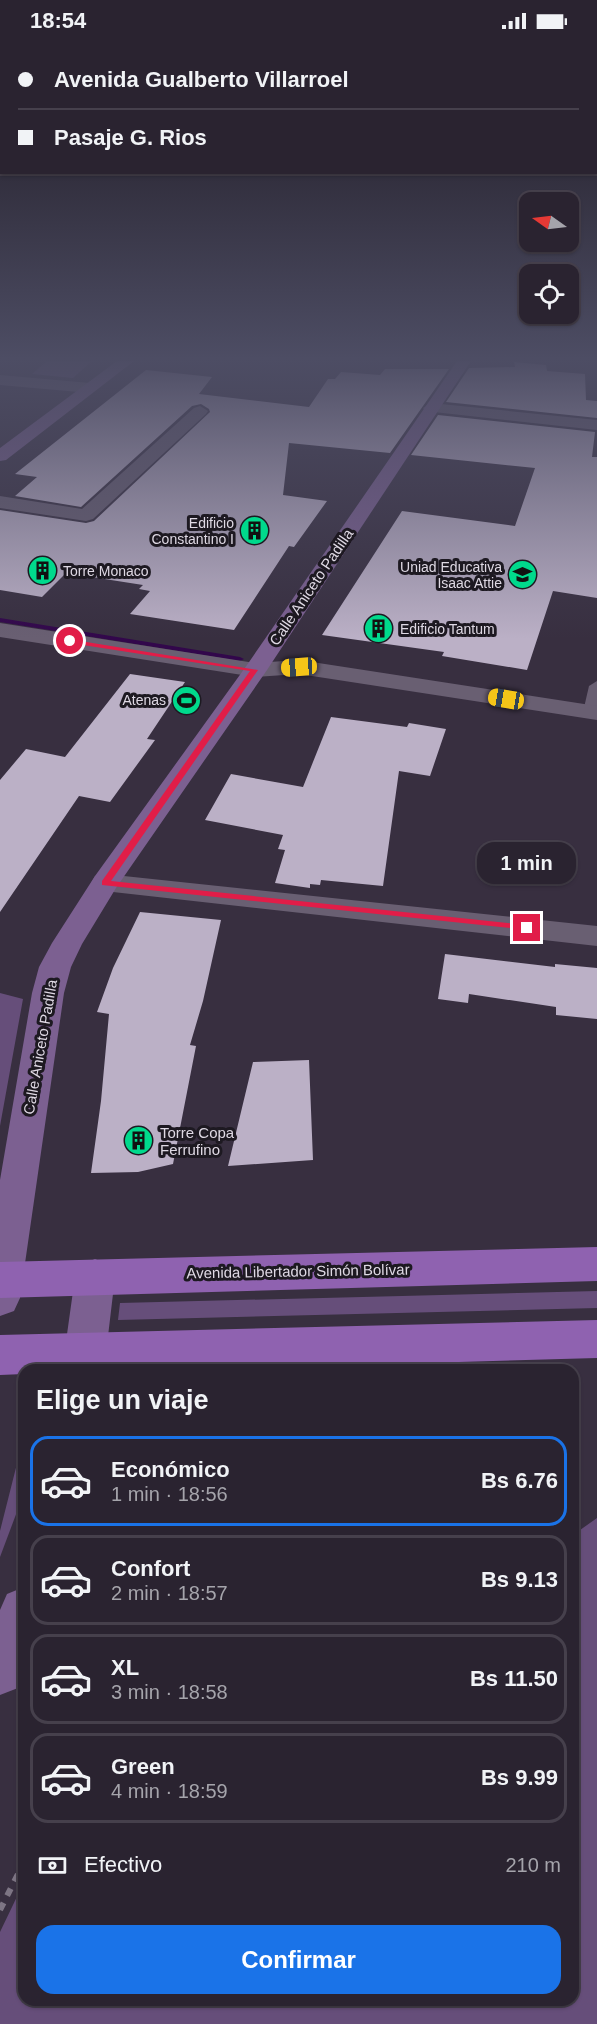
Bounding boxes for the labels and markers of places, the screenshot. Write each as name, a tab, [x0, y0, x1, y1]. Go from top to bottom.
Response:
place label: Edificio Constantino I	[152, 515, 234, 547]
building icon: Edificio Constantino I	[239, 515, 271, 547]
building icon: Torre Monaco	[26, 555, 58, 587]
place label: Uniad Educativa Isaac Attie	[400, 559, 502, 591]
school or university icon: Uniad Educativa Isaac Attie	[507, 559, 539, 591]
place label: Torre Monaco	[63, 563, 149, 579]
building icon: Edificio Tantum	[363, 613, 395, 645]
place label: Edificio Tantum	[400, 621, 495, 637]
sports icon: Atenas	[171, 684, 203, 716]
place label: Atenas	[122, 692, 166, 708]
place label: Torre Copa Ferrufino	[160, 1124, 235, 1158]
building icon: Torre Copa Ferrufino	[123, 1125, 155, 1157]

